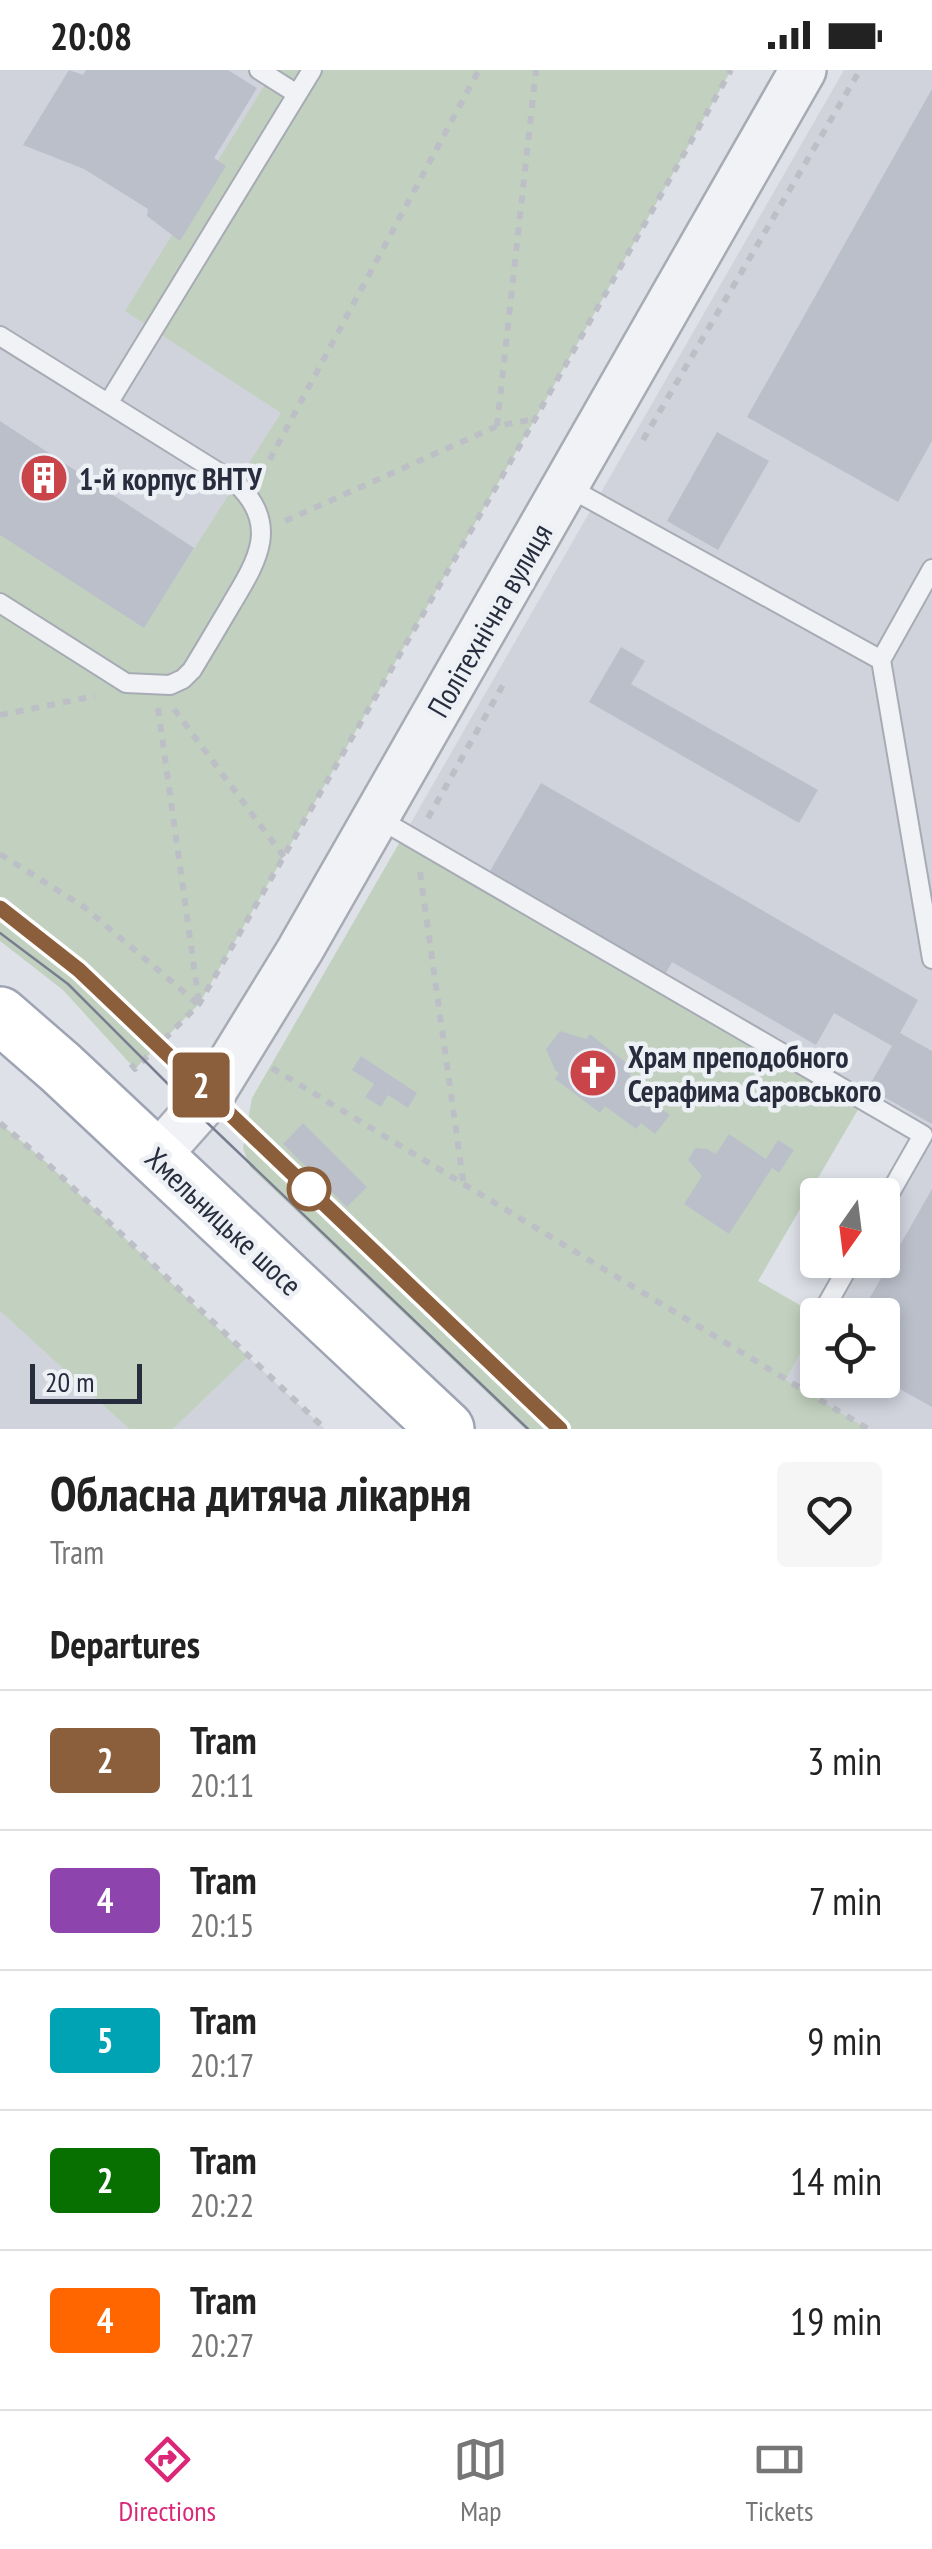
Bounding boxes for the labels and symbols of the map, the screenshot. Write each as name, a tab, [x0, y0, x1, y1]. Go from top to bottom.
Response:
building icon: 1-й корпус ВНТУ	[18, 452, 70, 504]
place label: 1-й корпус ВНТУ	[79, 459, 262, 498]
street label: Політехнічна вулиця	[418, 516, 560, 724]
place label: Храм преподобного Серафима Саровського	[628, 1037, 881, 1110]
church icon: Храм преподобного Серафима Саровського	[567, 1047, 619, 1099]
line badge: 2	[168, 1052, 234, 1118]
street label: Хмельницьке шосе	[137, 1138, 311, 1304]
unlabelled marker	[288, 1168, 330, 1210]
north arrow	[800, 1178, 900, 1278]
scale bar	[30, 1359, 142, 1404]

